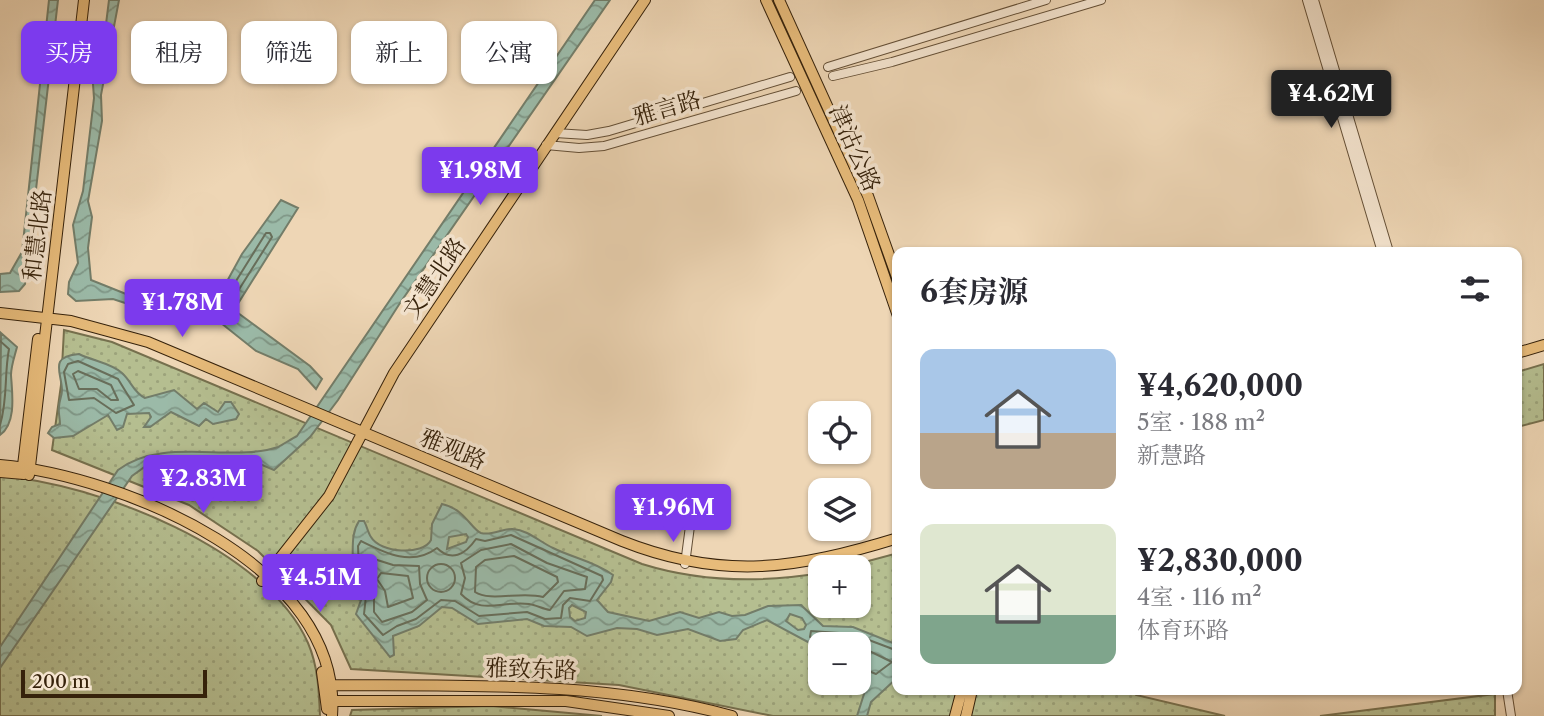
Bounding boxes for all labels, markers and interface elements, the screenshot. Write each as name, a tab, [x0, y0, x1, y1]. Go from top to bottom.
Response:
chip: 买房	[21, 21, 117, 84]
chip: 租房	[131, 21, 227, 84]
chip: 筛选	[241, 21, 337, 84]
chip: 新上	[351, 21, 447, 84]
chip: 公寓	[461, 21, 557, 84]
pin: ¥4.62M	[1274, 71, 1388, 130]
text: ¥4.62M	[1287, 79, 1375, 107]
street label: 雅言路	[630, 85, 704, 131]
street label: 津沽公路	[824, 100, 886, 196]
pin: ¥1.98M	[423, 148, 537, 207]
text: ¥1.98M	[438, 156, 522, 184]
street label: 和慧北路	[17, 188, 57, 282]
street label: 文慧北路	[397, 232, 471, 324]
icon: filters	[1456, 270, 1494, 308]
text: 6套房源	[920, 273, 1028, 310]
pin: ¥1.78M	[125, 280, 239, 339]
text: ¥1.78M	[141, 288, 223, 316]
text: ¥4,620,000	[1137, 367, 1303, 404]
icon: home	[976, 377, 1060, 461]
map controls	[808, 401, 871, 695]
button: locate	[808, 401, 871, 464]
text: 5室 · 188 m²	[1137, 408, 1265, 436]
street label: 雅观路	[416, 423, 490, 475]
text: 新慧路	[1137, 441, 1206, 469]
pin: ¥2.83M	[146, 456, 260, 515]
text: ¥2.83M	[159, 464, 247, 492]
button: layers	[808, 478, 871, 541]
pin: ¥1.96M	[616, 484, 730, 544]
text: ¥1.96M	[631, 493, 715, 521]
text: ¥2,830,000	[1137, 542, 1303, 579]
icon: home	[976, 552, 1060, 636]
pin: ¥4.51M	[263, 554, 377, 614]
button: +	[808, 555, 871, 618]
text: ¥4.51M	[278, 563, 362, 591]
text: 4室 · 116 m²	[1137, 583, 1262, 611]
text: 体育环路	[1137, 616, 1229, 644]
button: −	[808, 632, 871, 695]
street label: 雅致东路	[485, 653, 577, 685]
scale bar	[21, 667, 206, 699]
text: 200 m	[32, 670, 90, 693]

